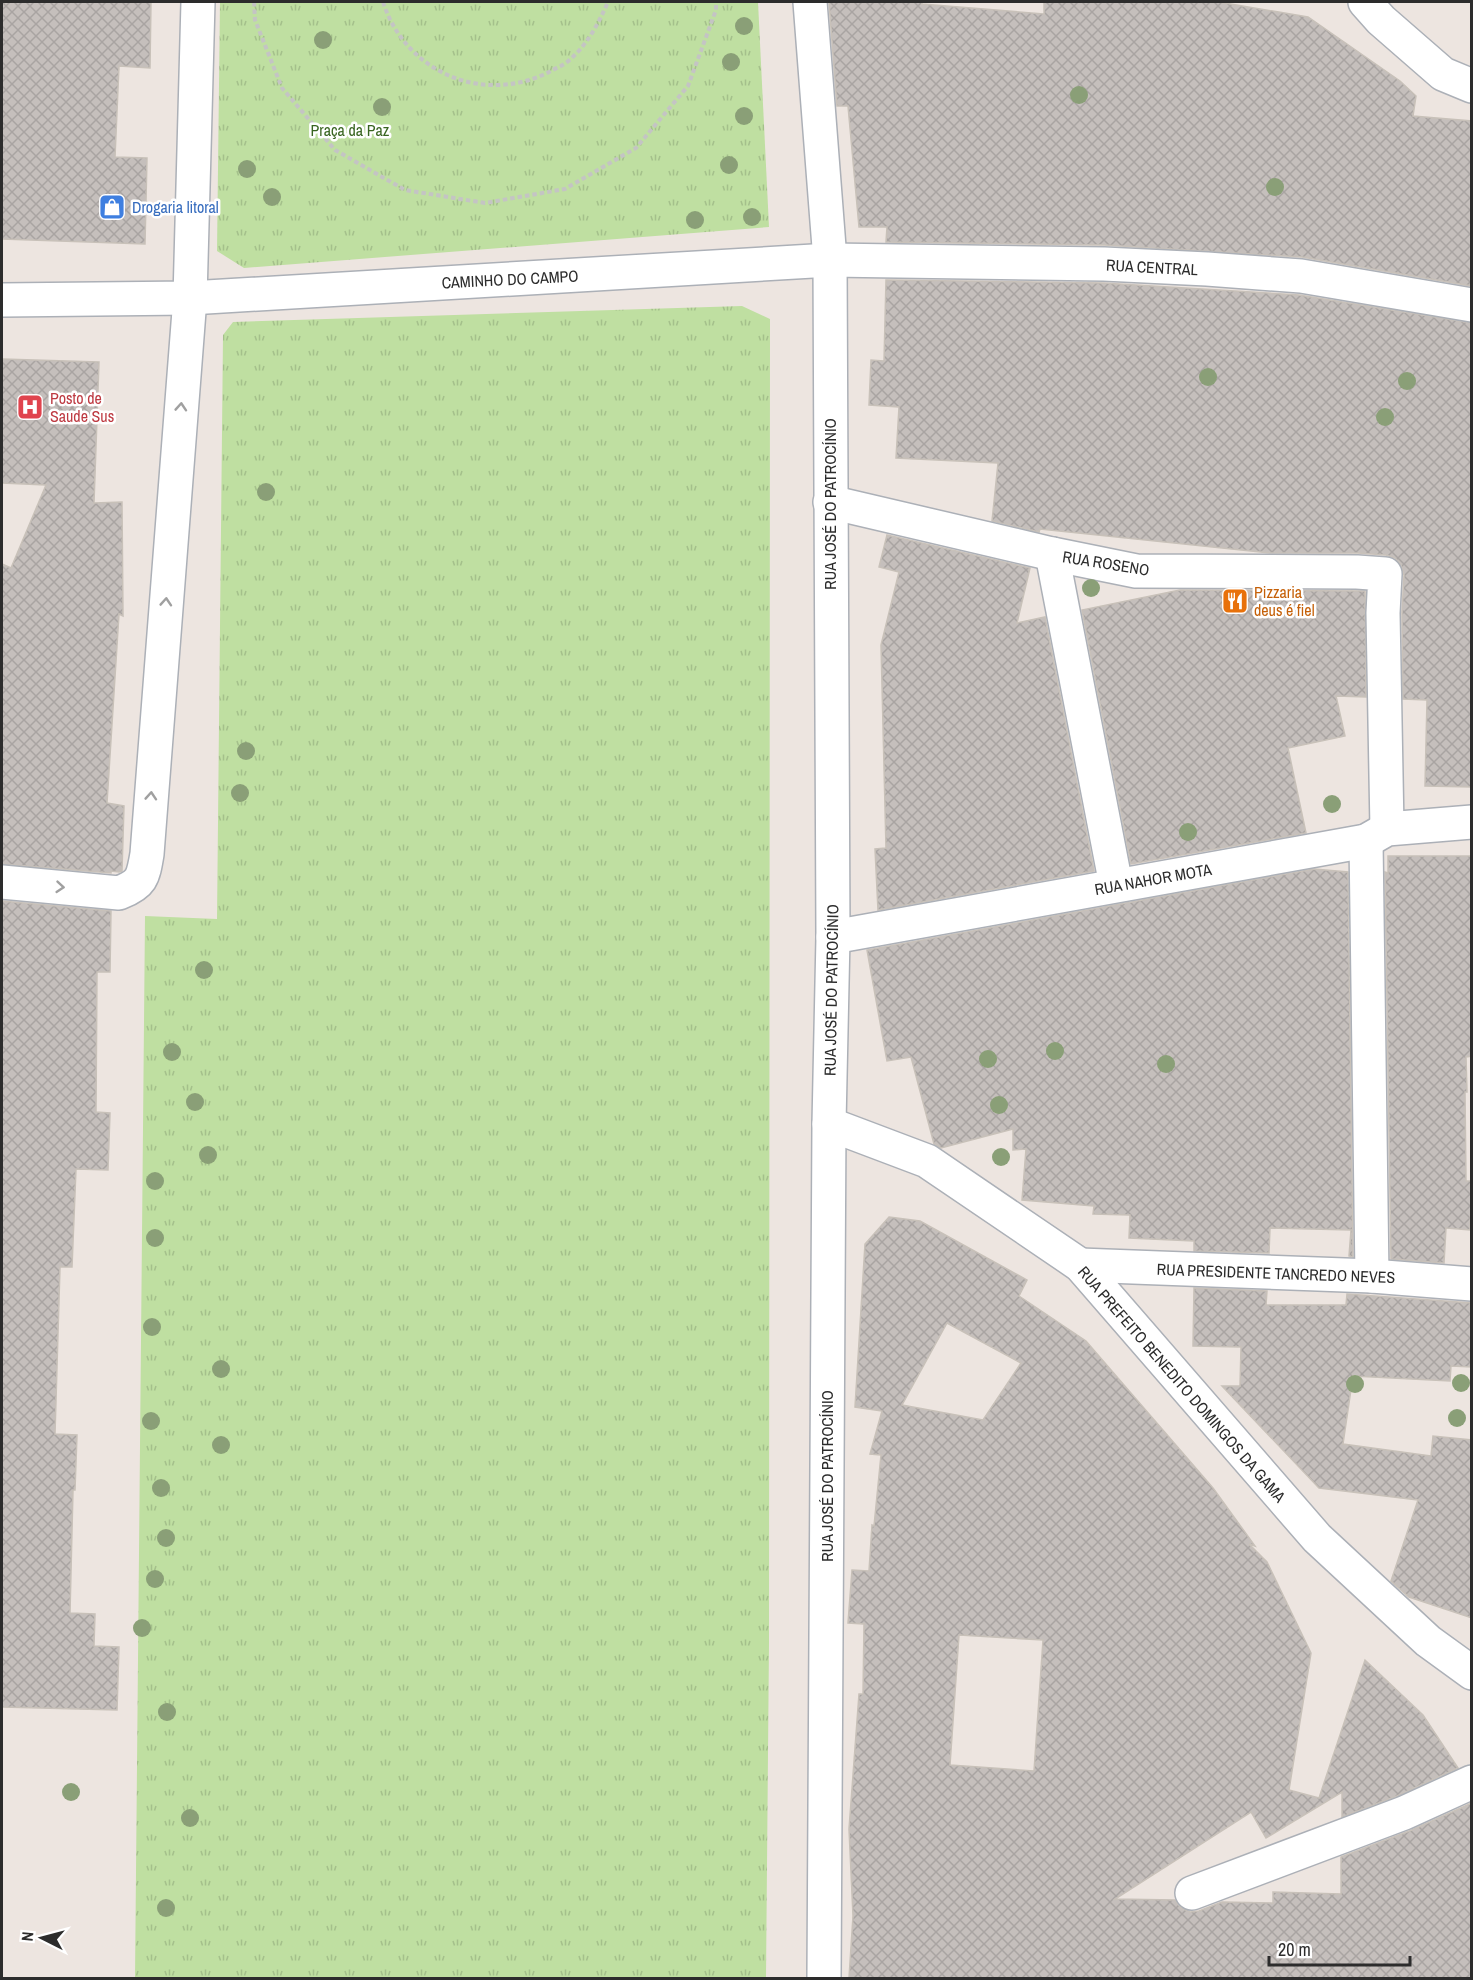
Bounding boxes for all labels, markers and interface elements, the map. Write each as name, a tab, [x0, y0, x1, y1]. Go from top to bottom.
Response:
park label: Praça da Paz	[311, 119, 390, 141]
shop icon: Drogaria litoral	[97, 192, 127, 222]
place label: Drogaria litoral	[132, 196, 219, 218]
street label: RUA CENTRAL	[1106, 254, 1199, 280]
street label: CAMINHO DO CAMPO	[441, 264, 579, 294]
place label: Posto de Saude Sus	[50, 387, 114, 427]
hospital icon: Posto de Saude Sus	[15, 392, 45, 422]
one-way arrow	[175, 403, 188, 412]
street label: RUA JOSÉ DO PATROCÍNIO	[819, 418, 841, 590]
street label: RUA ROSENO	[1061, 545, 1151, 581]
place label: Pizzaria deus é fiel	[1254, 581, 1315, 621]
restaurant icon: Pizzaria deus é fiel	[1220, 586, 1250, 616]
one-way arrow	[160, 597, 173, 606]
one-way arrow	[145, 792, 158, 801]
street label: RUA NAHOR MOTA	[1093, 858, 1214, 900]
one-way arrow	[55, 880, 64, 893]
street label: RUA JOSÉ DO PATROCÍNIO	[819, 904, 843, 1076]
street label: RUA PRESIDENTE TANCREDO NEVES	[1156, 1258, 1396, 1288]
street label: RUA PREFEITO BENEDITO DOMINGOS DA GAMA	[1073, 1261, 1291, 1507]
street label: RUA JOSÉ DO PATROCÍNIO	[816, 1390, 838, 1562]
north arrow	[12, 1908, 72, 1968]
scale bar	[1269, 1929, 1410, 1967]
text: N	[16, 1931, 39, 1942]
text: 20 m	[1278, 1937, 1311, 1962]

